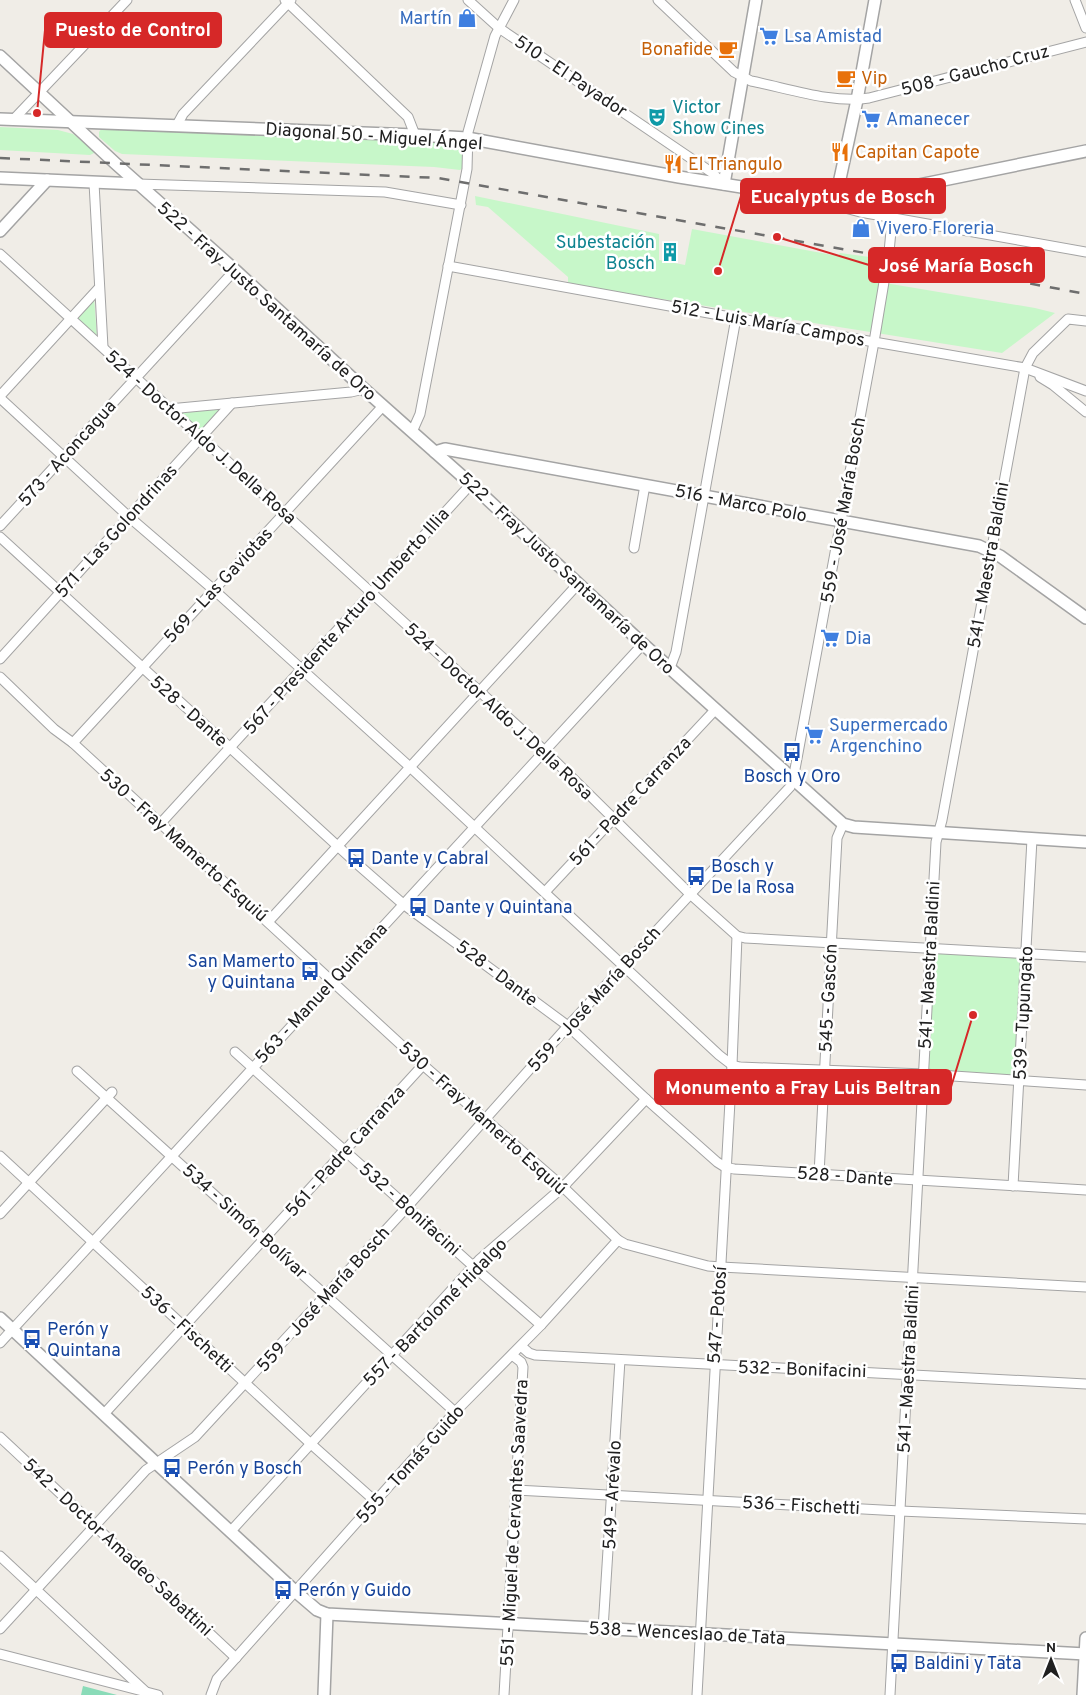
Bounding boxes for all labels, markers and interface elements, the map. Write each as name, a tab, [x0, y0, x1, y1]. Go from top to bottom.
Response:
shop icon: Martín	[456, 7, 478, 29]
place label: Martín	[400, 8, 452, 31]
callout: Puesto de Control	[45, 13, 221, 47]
text: Puesto de Control	[55, 19, 211, 43]
supermarket icon: Lsa Amistad	[758, 25, 780, 47]
place label: Lsa Amistad	[784, 26, 882, 49]
street label: 510 - El Payador	[509, 31, 631, 123]
cafe icon: Bonafide	[717, 38, 739, 60]
place label: Bonafide	[641, 39, 713, 62]
street label: 508 - Gaucho Cruz	[899, 41, 1052, 102]
cafe icon: Vip	[835, 67, 857, 89]
place label: Vip	[861, 68, 887, 91]
place label: Victor Show Cines	[672, 97, 765, 141]
theatre icon: Victor Show Cines	[646, 106, 668, 128]
supermarket icon: Amanecer	[860, 108, 882, 130]
place label: Amanecer	[886, 109, 970, 132]
street label: Diagonal 50 - Miguel Ángel	[264, 116, 483, 157]
restaurant icon: Capitan Capote	[829, 141, 851, 163]
place label: Capitan Capote	[855, 142, 980, 165]
restaurant icon: El Triangulo	[662, 153, 684, 175]
place label: El Triangulo	[688, 154, 783, 177]
callout: Eucalyptus de Bosch	[741, 179, 945, 213]
text: Eucalyptus de Bosch	[751, 186, 935, 210]
street label: 522 - Fray Justo Santamaría de Oro	[152, 197, 380, 407]
shop icon: Vivero Floreria	[850, 217, 872, 239]
place label: Vivero Floreria	[876, 218, 994, 241]
place label: Subestación Bosch	[556, 232, 655, 276]
building icon: Subestación Bosch	[659, 241, 681, 263]
callout: José María Bosch	[869, 248, 1044, 282]
text: José María Bosch	[879, 255, 1033, 279]
street label: 512 - Luis María Campos	[669, 296, 866, 353]
street label: 524 - Doctor Aldo J. Della Rosa	[99, 346, 301, 530]
street label: 573 - Aconcagua	[14, 396, 122, 512]
street label: 559 - José María Bosch	[817, 415, 872, 605]
street label: 571 - Las Golondrinas	[51, 460, 183, 604]
street label: 522 - Fray Justo Santamaría de Oro	[453, 468, 679, 680]
street label: 516 - Marco Polo	[673, 480, 809, 529]
street label: 541 - Maestra Baldini	[964, 480, 1015, 650]
street label: 567 - Presidente Arturo Umberto Illia	[239, 504, 455, 740]
street label: 569 - Las Gaviotas	[160, 523, 279, 649]
street label: 524 - Doctor Aldo J. Della Rosa	[399, 618, 597, 806]
supermarket icon: Dia	[819, 627, 841, 649]
place label: Dia	[845, 628, 871, 651]
street label: 528 - Dante	[144, 671, 232, 753]
place label: Supermercado Argenchino	[829, 715, 948, 759]
supermarket icon: Supermercado Argenchino	[803, 724, 825, 746]
street label: 561 - Padre Carranza	[565, 732, 697, 872]
bus stop icon: Bosch y Oro	[781, 741, 803, 763]
street label: 530 - Fray Mamerto Esquiú	[94, 764, 272, 928]
place label: Bosch y Oro	[743, 766, 841, 789]
bus stop icon: Dante y Cabral	[345, 847, 367, 869]
place label: Dante y Cabral	[371, 848, 489, 871]
place label: Bosch y De la Rosa	[711, 856, 795, 900]
bus stop icon: Bosch y De la Rosa	[685, 865, 707, 887]
street label: 541 - Maestra Baldini	[915, 880, 946, 1050]
bus stop icon: Dante y Quintana	[407, 896, 429, 918]
place label: Dante y Quintana	[433, 897, 573, 920]
street label: 563 - Manuel Quintana	[251, 919, 393, 1069]
street label: 559 - José María Bosch	[523, 922, 667, 1078]
street label: 528 - Dante	[451, 936, 542, 1012]
street label: 545 - Gascón	[815, 943, 844, 1053]
street label: 539 - Tupungato	[1009, 945, 1039, 1081]
place label: San Mamerto y Quintana	[187, 951, 295, 995]
bus stop icon: San Mamerto y Quintana	[299, 960, 321, 982]
street label: 530 - Fray Mamerto Esquiú	[393, 1037, 571, 1201]
callout: Monumento a Fray Luis Beltran	[655, 1070, 951, 1104]
text: Monumento a Fray Luis Beltran	[665, 1077, 941, 1101]
street label: 561 - Padre Carranza	[281, 1082, 411, 1222]
street label: 532 - Bonifacini	[353, 1158, 465, 1262]
street label: 534 - Simón Bolívar	[176, 1160, 312, 1285]
street label: 528 - Dante	[796, 1163, 894, 1192]
street label: 559 - José María Bosch	[252, 1222, 396, 1378]
street label: 557 - Bartolomé Hidalgo	[359, 1234, 513, 1392]
street label: 547 - Potosí	[704, 1264, 733, 1365]
street label: 536 - Fischetti	[135, 1282, 237, 1379]
street label: 541 - Maestra Baldini	[894, 1284, 925, 1454]
place label: Perón y Quintana	[47, 1319, 121, 1363]
bus stop icon: Perón y Quintana	[21, 1328, 43, 1350]
street label: 532 - Bonifacini	[737, 1357, 867, 1384]
street label: 551 - Miguel de Cervantes Saavedra	[496, 1379, 535, 1667]
street label: 555 - Tomás Guido	[352, 1401, 470, 1529]
street label: 549 - Arévalo	[599, 1440, 628, 1550]
street label: 542 - Doctor Amadeo Sabattini	[17, 1454, 217, 1642]
bus stop icon: Perón y Bosch	[161, 1457, 183, 1479]
place label: Perón y Bosch	[187, 1458, 302, 1481]
street label: 536 - Fischetti	[741, 1492, 860, 1521]
bus stop icon: Perón y Guido	[272, 1579, 294, 1601]
place label: Perón y Guido	[298, 1580, 411, 1603]
street label: 538 - Wenceslao de Tata	[588, 1618, 786, 1651]
north arrow	[1026, 1635, 1076, 1685]
text: N	[1046, 1640, 1056, 1657]
bus stop icon: Baldini y Tata	[888, 1652, 910, 1674]
place label: Baldini y Tata	[914, 1653, 1021, 1676]

